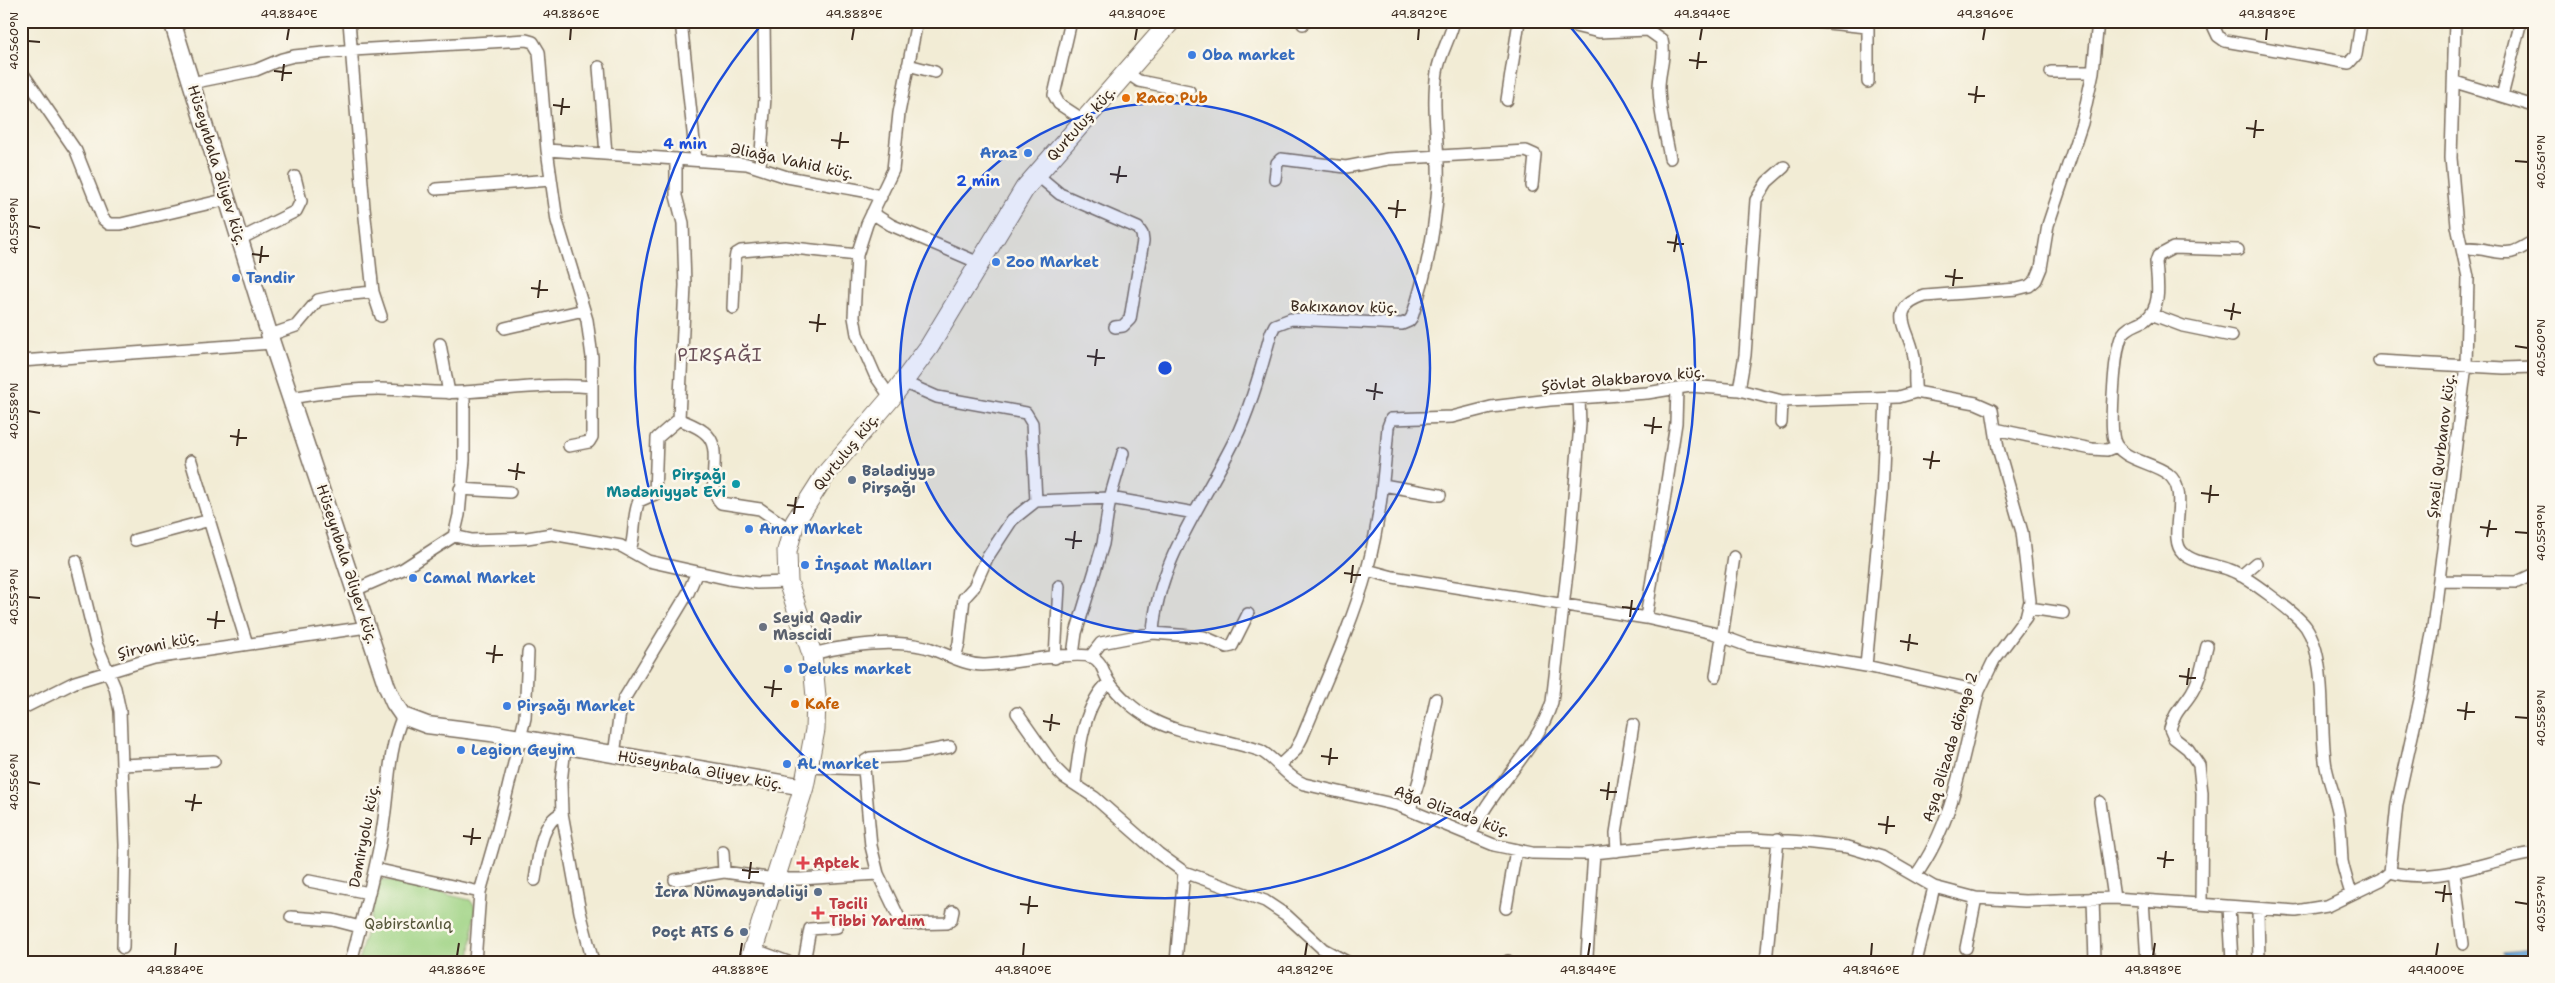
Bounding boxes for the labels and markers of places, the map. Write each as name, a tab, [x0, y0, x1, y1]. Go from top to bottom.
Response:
place label: Oba market	[1202, 45, 1295, 65]
marker: Oba market	[1186, 49, 1198, 61]
place label: Raco Pub	[1136, 88, 1208, 108]
marker: Raco Pub	[1120, 92, 1132, 104]
place label: Araz	[980, 143, 1018, 163]
marker: Araz	[1022, 147, 1034, 159]
place label: Zoo Market	[1006, 252, 1099, 272]
marker: Zoo Market	[990, 256, 1002, 268]
place label: Təndir	[246, 268, 295, 288]
marker: Təndir	[230, 272, 242, 284]
centre of rings	[1156, 359, 1174, 377]
place label: Bələdiyyə Pirşağı	[862, 461, 935, 498]
place label: Pirşağı Mədəniyyət Evi	[606, 465, 726, 502]
marker: Bələdiyyə Pirşağı	[846, 474, 858, 486]
marker: Pirşağı Mədəniyyət Evi	[730, 478, 742, 490]
place label: Anar Market	[759, 519, 863, 539]
marker: Anar Market	[743, 523, 755, 535]
place label: İnşaat Malları	[815, 555, 932, 575]
marker: İnşaat Malları	[799, 559, 811, 571]
place label: Camal Market	[423, 568, 536, 588]
marker: Camal Market	[407, 572, 419, 584]
place label: Seyid Qədir Məscidi	[773, 608, 862, 645]
marker: Seyid Qədir Məscidi	[757, 621, 769, 633]
place label: Deluks market	[798, 659, 911, 679]
marker: Deluks market	[782, 663, 794, 675]
place label: Kafe	[805, 694, 840, 714]
place label: Pirşağı Market	[517, 696, 635, 716]
marker: Kafe	[789, 698, 801, 710]
marker: Pirşağı Market	[501, 700, 513, 712]
place label: Legion Geyim	[471, 740, 575, 760]
marker: Legion Geyim	[455, 744, 467, 756]
place label: AL market	[797, 754, 879, 774]
marker: AL market	[781, 758, 793, 770]
place label: Aptek	[813, 853, 860, 873]
marker: Aptek	[797, 857, 809, 869]
place label: İcra Nümayəndəliyi	[655, 882, 808, 902]
marker: İcra Nümayəndəliyi	[812, 886, 824, 898]
place label: Təcili Tibbi Yardım	[829, 894, 925, 931]
marker: Təcili Tibbi Yardım	[811, 906, 825, 920]
place label: Poçt ATS 6	[652, 922, 734, 942]
marker: Poçt ATS 6	[738, 926, 750, 938]

